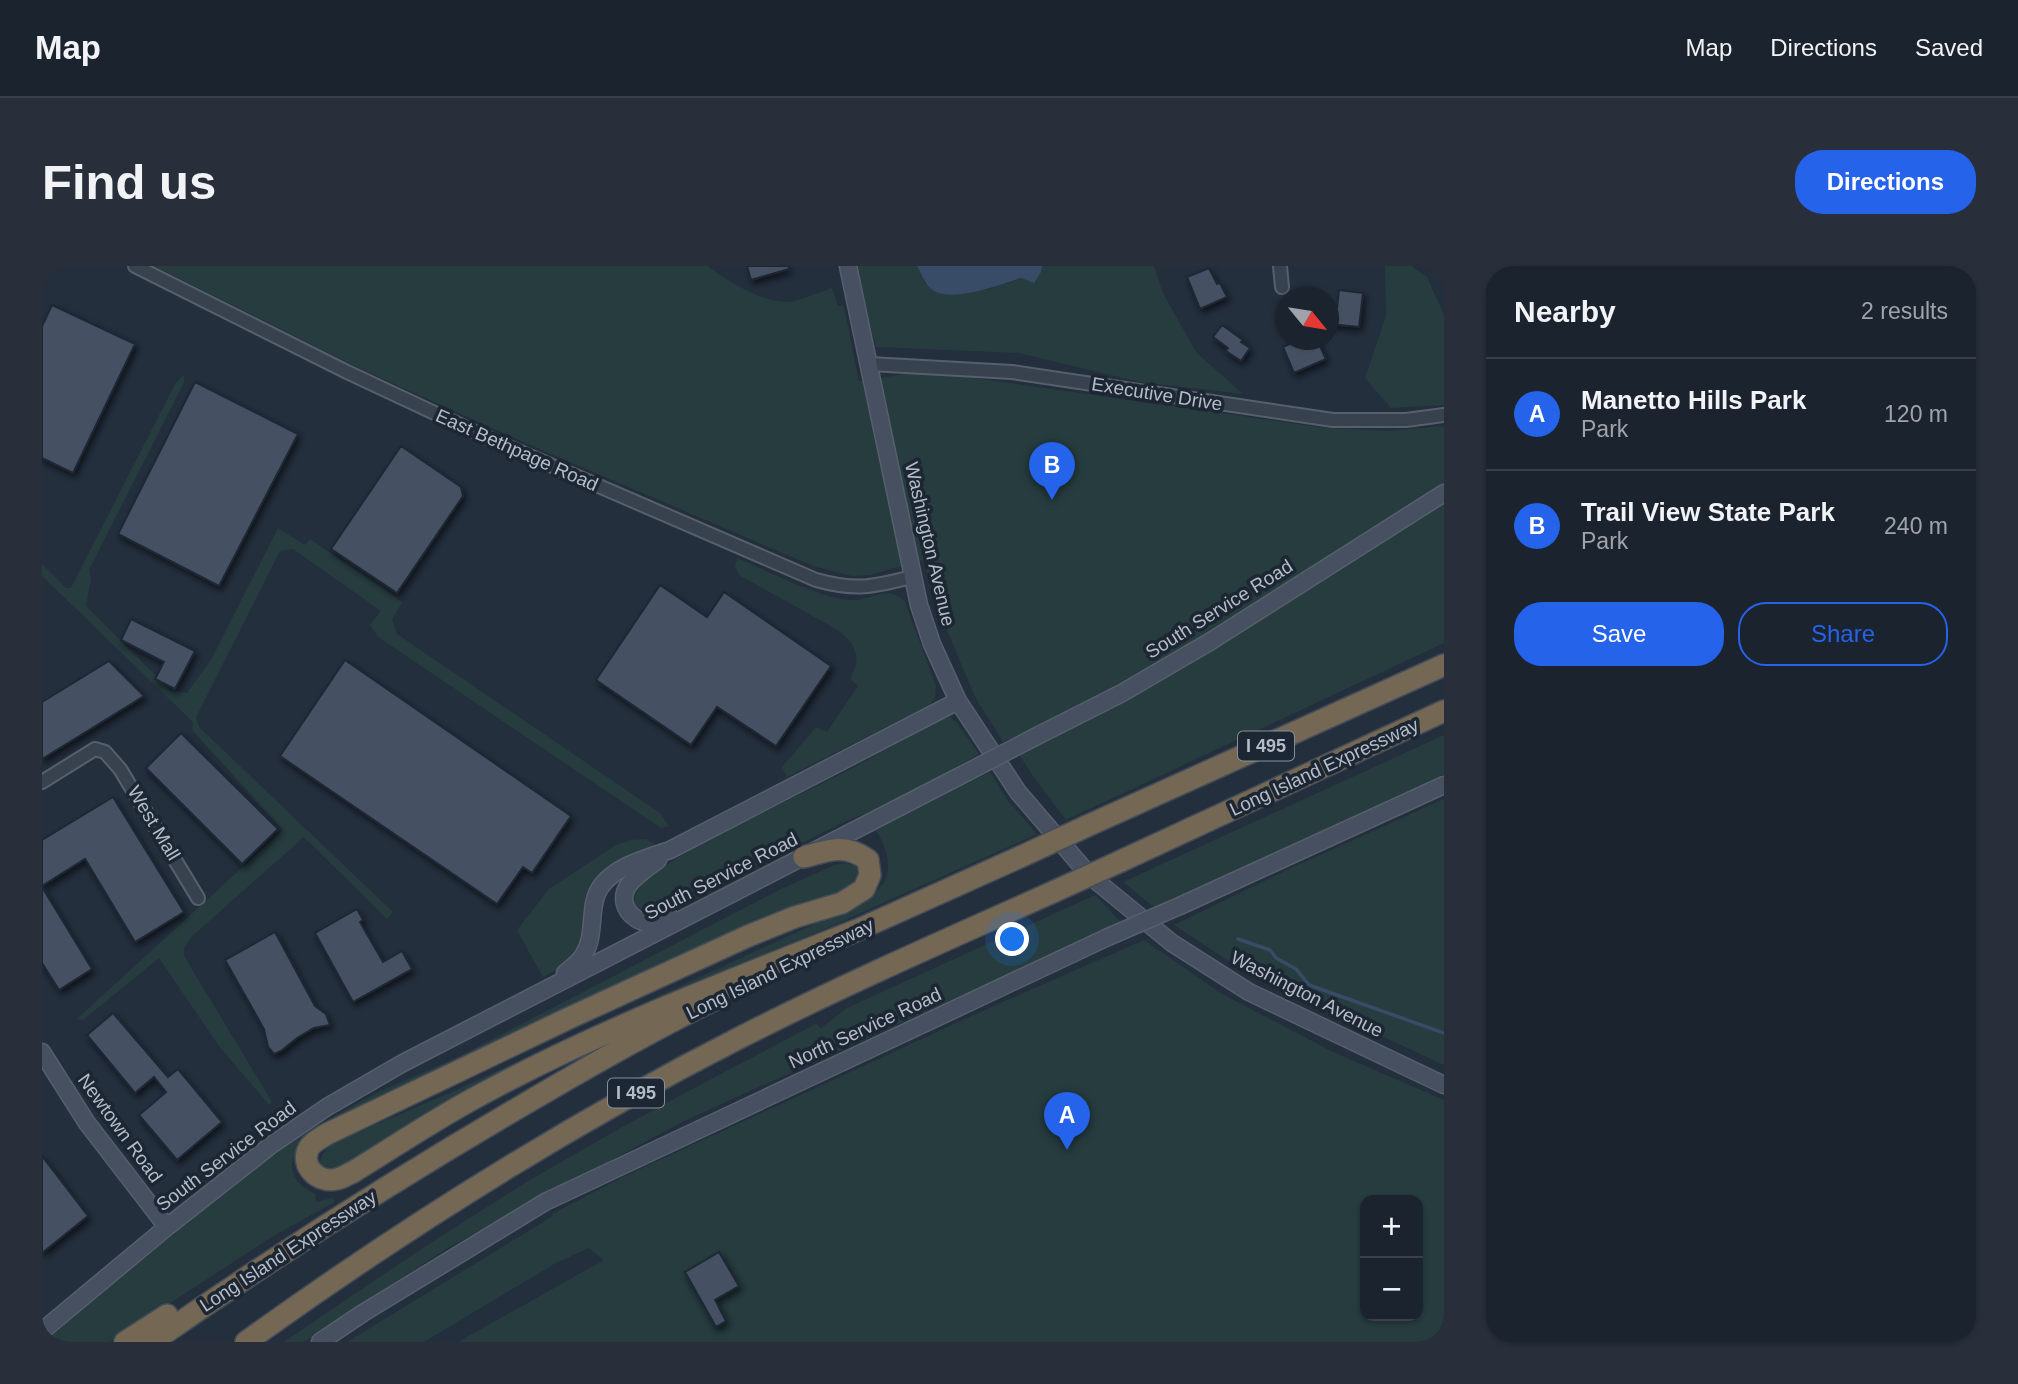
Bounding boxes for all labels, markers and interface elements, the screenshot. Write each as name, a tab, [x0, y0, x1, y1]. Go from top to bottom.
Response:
text: Map	[35, 29, 101, 66]
text: Map	[1686, 34, 1732, 61]
text: Directions	[1770, 34, 1877, 61]
text: Saved	[1915, 34, 1983, 61]
button: Directions	[1795, 150, 1976, 214]
text: Find us	[42, 155, 216, 209]
north arrow	[1276, 287, 1339, 350]
text: Nearby	[1514, 295, 1616, 328]
text: 2 results	[1861, 298, 1948, 324]
street label: Executive Drive	[1090, 373, 1224, 415]
text: Manetto Hills Park	[1581, 385, 1806, 415]
text: A	[1529, 401, 1545, 427]
text: 120 m	[1884, 401, 1948, 427]
street label: East Bethpage Road	[433, 405, 601, 495]
text: Park	[1581, 416, 1628, 442]
pin: B	[1029, 442, 1075, 500]
street label: Washington Avenue	[901, 460, 959, 628]
text: Trail View State Park	[1581, 497, 1835, 527]
text: B	[1529, 513, 1545, 539]
text: 240 m	[1884, 513, 1948, 539]
text: Park	[1581, 528, 1628, 554]
street label: South Service Road	[1142, 555, 1296, 663]
button: Save	[1514, 602, 1724, 666]
button: Share	[1738, 602, 1948, 666]
street label: Long Island Expressway	[1226, 714, 1422, 820]
road number: I 495	[1238, 732, 1294, 760]
street label: West Mall	[124, 782, 184, 864]
street label: South Service Road	[641, 828, 801, 924]
street label: Long Island Expressway	[683, 914, 878, 1024]
your location	[995, 922, 1029, 956]
street label: Washington Avenue	[1227, 947, 1387, 1041]
street label: North Service Road	[785, 983, 945, 1073]
street label: Newtown Road	[74, 1070, 166, 1186]
road number: I 495	[608, 1078, 664, 1108]
pin: A	[1044, 1092, 1090, 1150]
street label: South Service Road	[152, 1097, 300, 1215]
street label: Long Island Expressway	[196, 1186, 380, 1316]
map controls	[1360, 1195, 1423, 1321]
button: +	[1360, 1195, 1423, 1258]
button: −	[1360, 1258, 1423, 1321]

